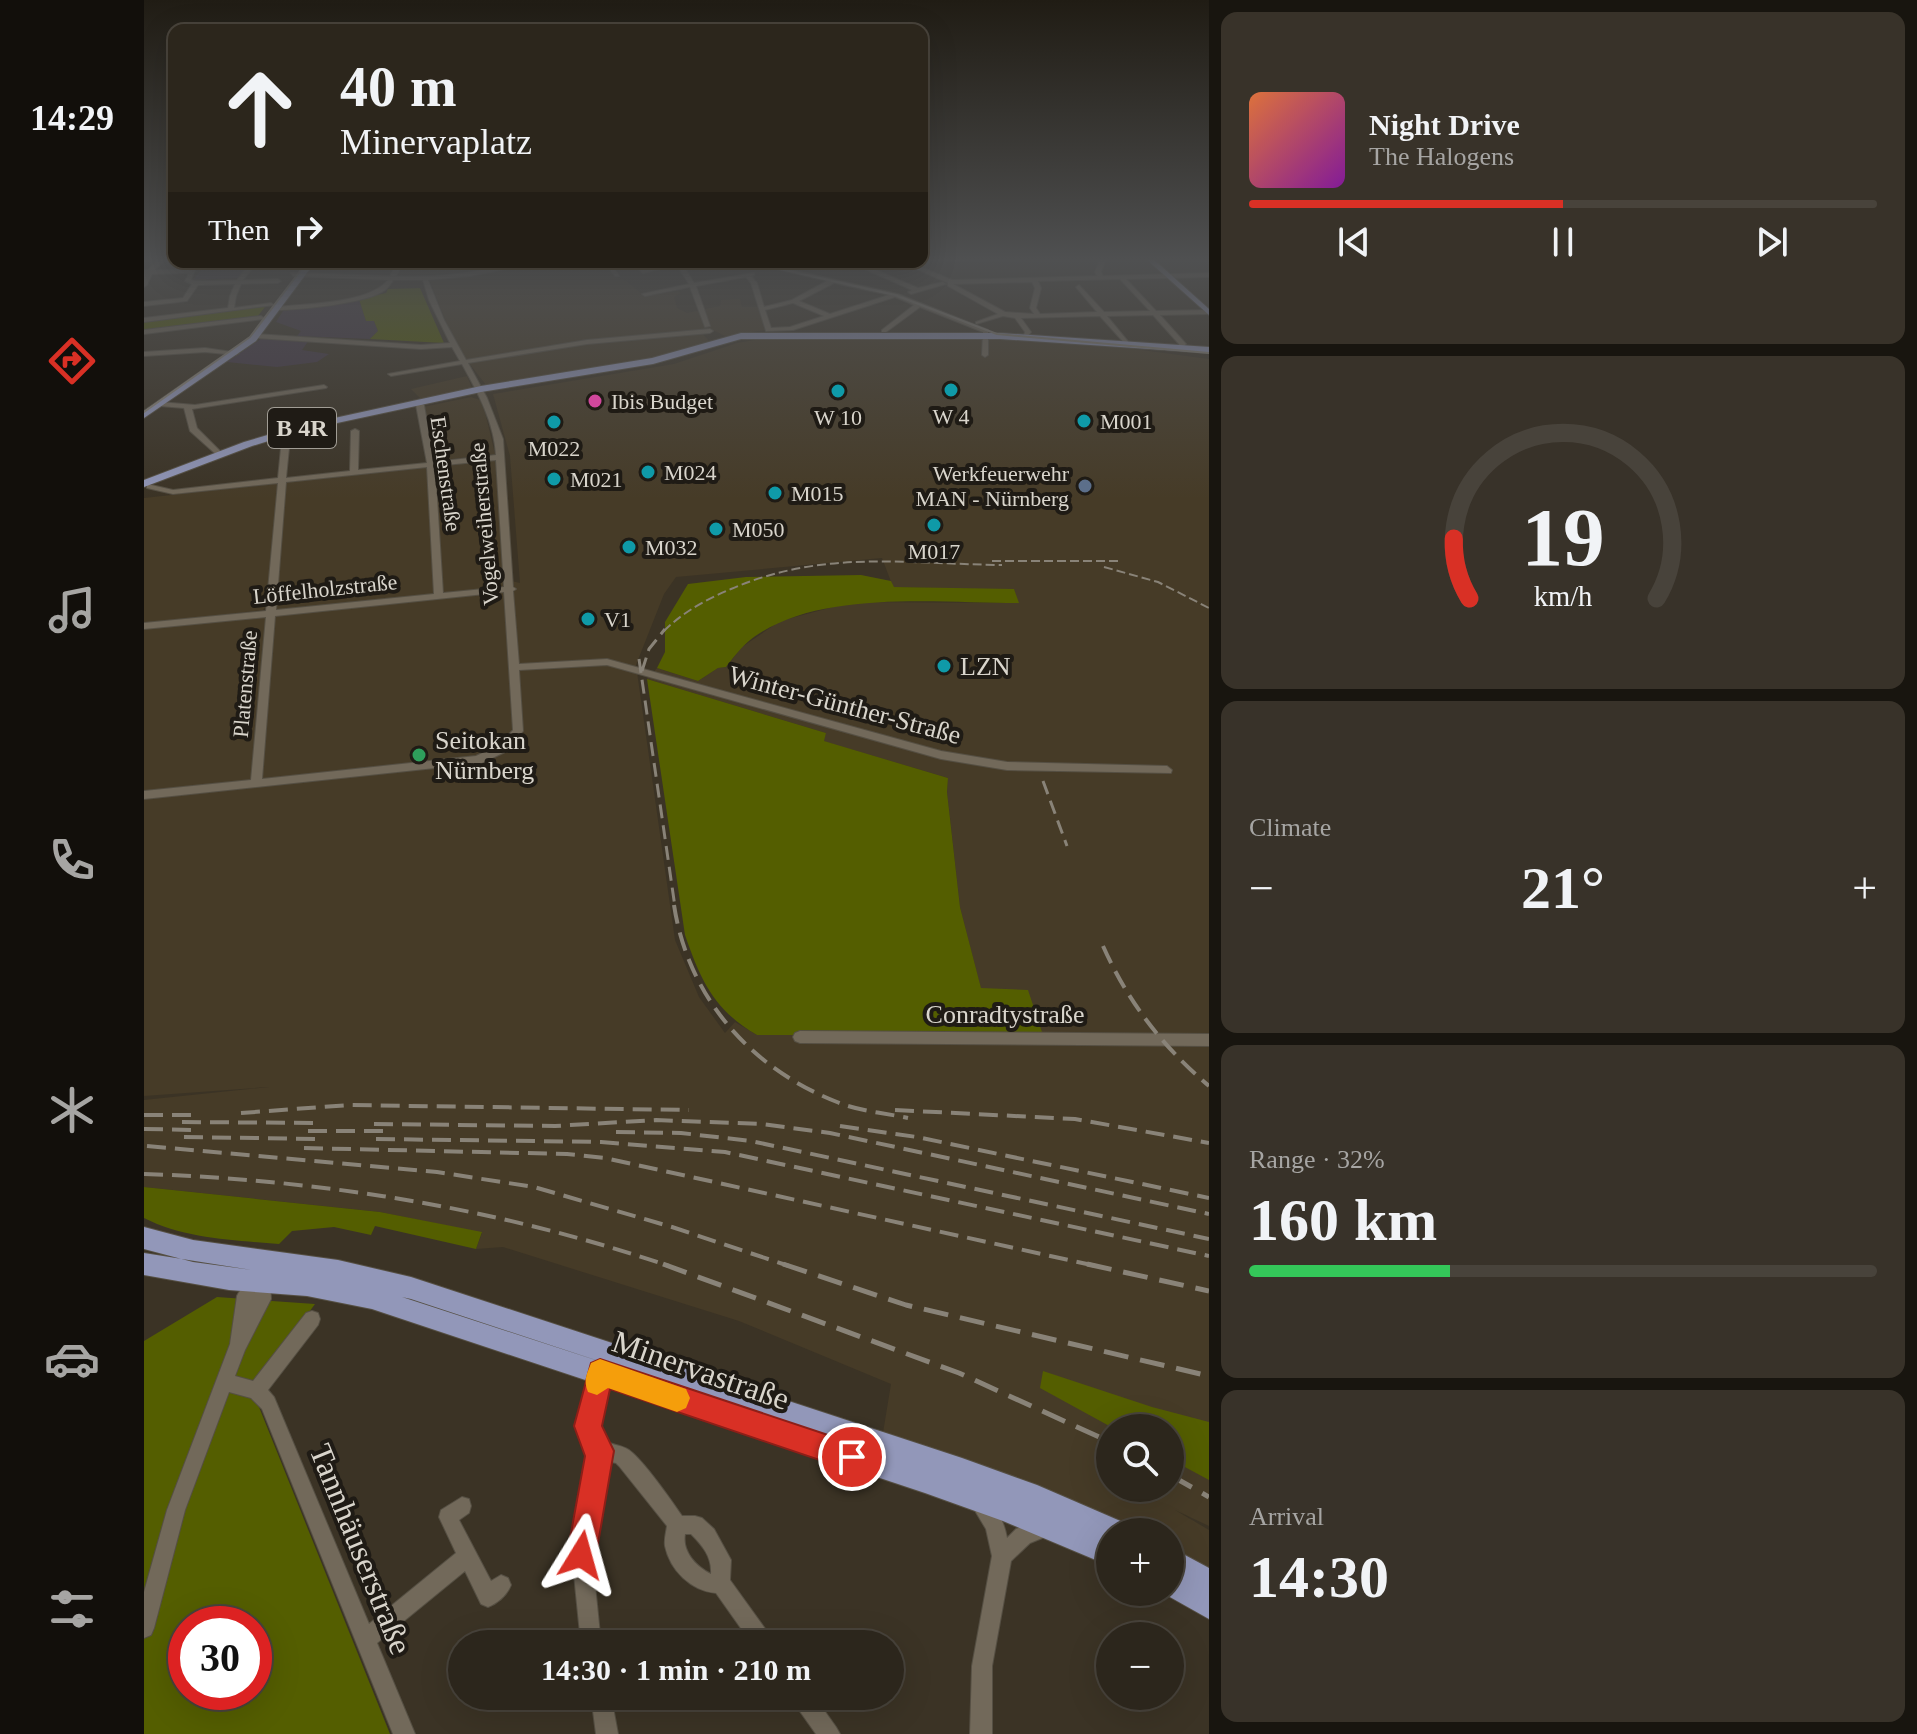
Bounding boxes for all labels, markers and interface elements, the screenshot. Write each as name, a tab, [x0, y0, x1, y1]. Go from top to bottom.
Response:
icon: ahead	[208, 56, 312, 160]
text: 40 m	[340, 56, 457, 118]
text: 14:29	[30, 98, 114, 138]
text: Night Drive	[1369, 108, 1520, 141]
text: Minervaplatz	[340, 122, 532, 162]
text: The Halogens	[1369, 142, 1514, 171]
icon: right	[286, 208, 330, 252]
text: Then	[208, 213, 270, 246]
icon: previous	[1332, 220, 1376, 264]
icon: pause	[1541, 220, 1585, 264]
icon: next	[1750, 220, 1794, 264]
icon: directions	[44, 333, 100, 389]
marker: W 4	[942, 381, 960, 399]
marker: W 10	[829, 382, 847, 400]
place label: Ibis Budget	[611, 389, 713, 414]
marker: Ibis Budget	[586, 392, 604, 410]
place label: W 4	[933, 404, 969, 429]
place label: W 10	[814, 405, 862, 430]
road number: B 4R	[268, 408, 336, 448]
place label: M001	[1100, 409, 1153, 434]
marker: M001	[1075, 412, 1093, 430]
marker: M022	[545, 413, 563, 431]
street label: Eschenstraße	[426, 415, 466, 533]
place label: M022	[528, 436, 580, 461]
street label: Vogelweiherstraße	[464, 442, 504, 606]
place label: M024	[664, 460, 717, 485]
place label: Werkfeuerwehr MAN - Nürnberg	[915, 461, 1070, 511]
marker: M024	[639, 463, 657, 481]
place label: M021	[570, 467, 623, 492]
marker: M021	[545, 470, 563, 488]
marker: Werkfeuerwehr MAN - Nürnberg	[1076, 477, 1094, 495]
place label: M015	[791, 481, 844, 506]
marker: M015	[766, 484, 784, 502]
text: 19	[1521, 490, 1605, 582]
marker: M017	[925, 516, 943, 534]
place label: M050	[732, 517, 785, 542]
marker: M050	[707, 520, 725, 538]
place label: M032	[645, 535, 698, 560]
marker: M032	[620, 538, 638, 556]
place label: M017	[908, 539, 960, 564]
street label: Löffelholzstraße	[252, 569, 398, 609]
text: km/h	[1534, 581, 1592, 612]
icon: music	[44, 582, 100, 638]
place label: V1	[604, 607, 631, 632]
marker: V1	[579, 610, 597, 628]
street label: Platenstraße	[228, 629, 262, 739]
place label: LZN	[960, 652, 1011, 681]
marker: LZN	[935, 657, 953, 675]
street label: Winter-Günther-Straße	[726, 660, 964, 750]
place label: Seitokan Nürnberg	[435, 726, 534, 785]
marker: Seitokan Nürnberg	[410, 746, 428, 764]
text: Climate	[1249, 813, 1331, 842]
icon: phone	[44, 832, 100, 888]
text: 21°	[1521, 855, 1605, 921]
text: −	[1249, 864, 1274, 913]
text: +	[1852, 864, 1877, 913]
street label: Conradtystraße	[926, 1000, 1084, 1029]
icon: climate	[44, 1082, 100, 1138]
text: Range · 32%	[1249, 1145, 1385, 1174]
text: 160 km	[1249, 1187, 1437, 1253]
street label: Minervastraße	[608, 1323, 794, 1417]
icon: car	[44, 1331, 100, 1387]
map controls	[1096, 1414, 1184, 1710]
button: search	[1096, 1414, 1184, 1502]
pin	[818, 1423, 886, 1491]
icon: arrive	[830, 1435, 874, 1479]
street label: Tannhäuserstraße	[302, 1439, 420, 1659]
text: Arrival	[1249, 1502, 1324, 1531]
position arrow	[539, 1513, 623, 1597]
button: +	[1096, 1518, 1184, 1606]
text: 14:30	[1249, 1544, 1389, 1610]
icon: filters	[44, 1581, 100, 1637]
speed limit sign: 30	[168, 1606, 272, 1710]
button: −	[1096, 1622, 1184, 1710]
text: 14:30 · 1 min · 210 m	[541, 1653, 811, 1686]

